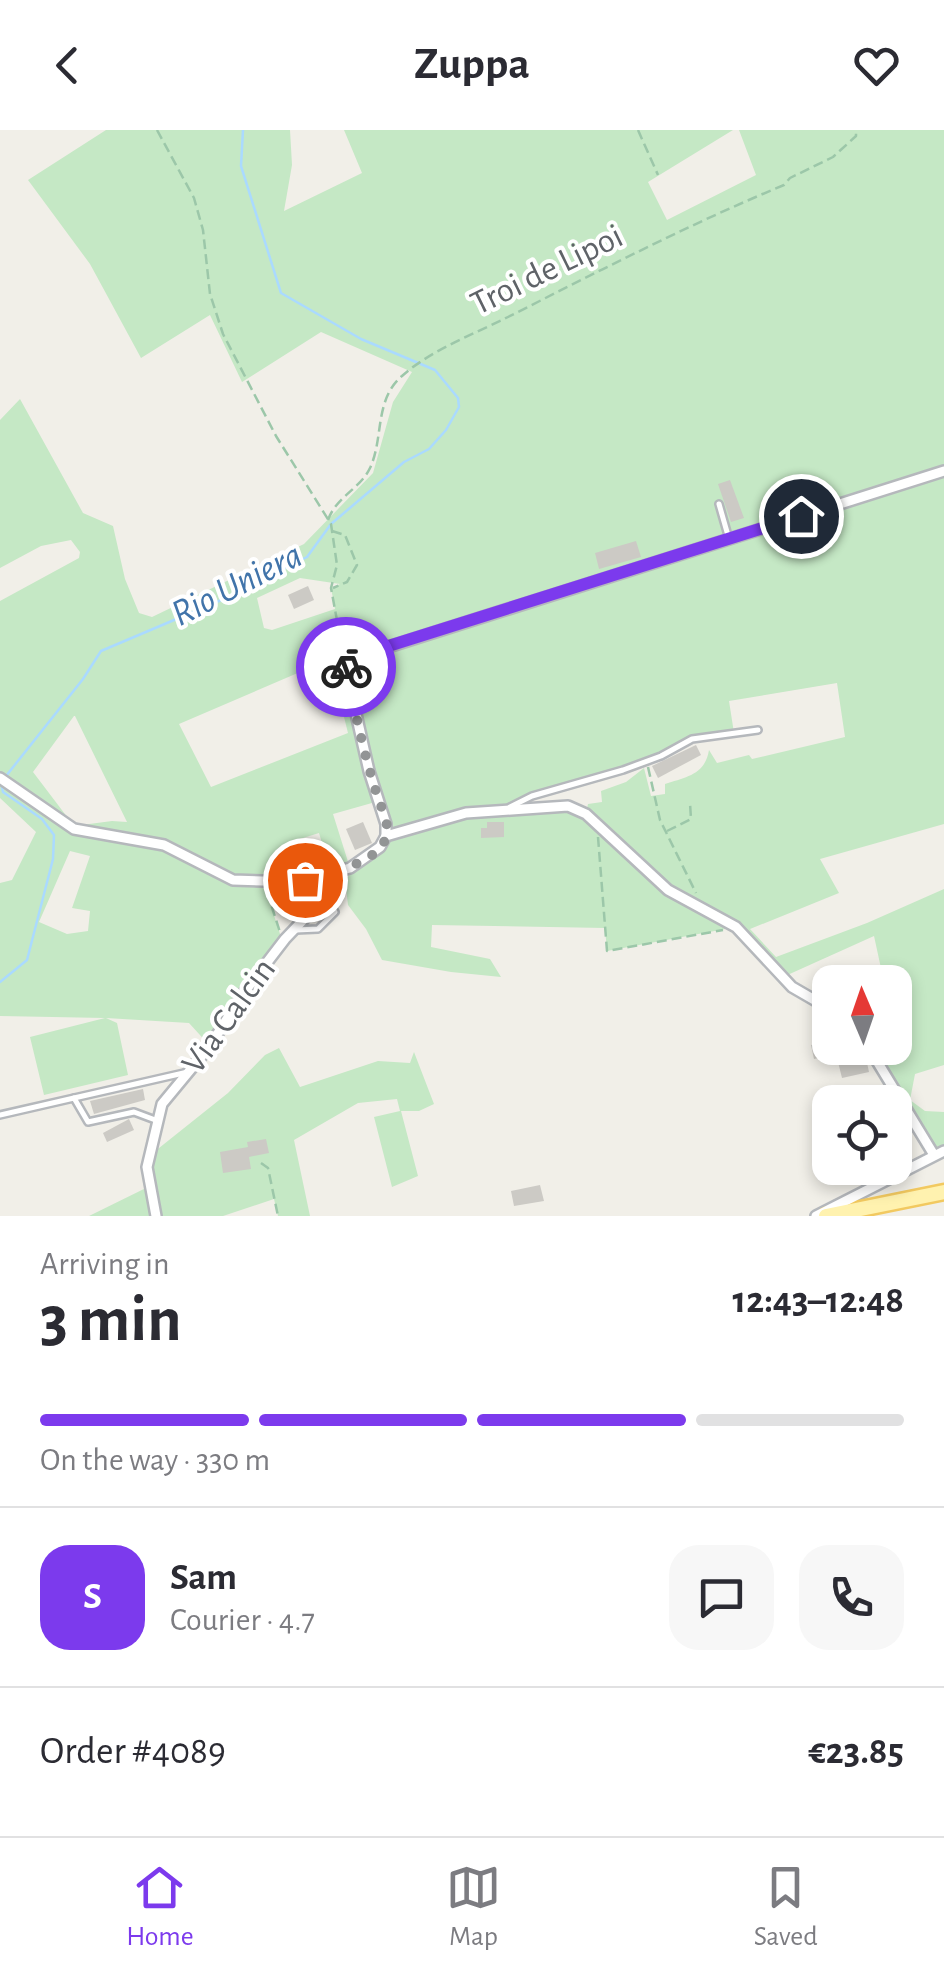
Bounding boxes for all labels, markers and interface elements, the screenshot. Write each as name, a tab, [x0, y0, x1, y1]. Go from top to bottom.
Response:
icon: back	[40, 38, 95, 93]
icon: heart	[849, 38, 904, 93]
text: Zuppa	[414, 42, 530, 87]
street label: Troi de Lipoi	[466, 218, 628, 322]
pin	[759, 474, 844, 559]
icon: home	[774, 489, 829, 544]
water label: Rio Uniera	[166, 536, 308, 634]
courier	[296, 617, 396, 717]
icon: bike	[319, 640, 374, 695]
pin	[263, 838, 348, 923]
icon: bag	[278, 853, 333, 908]
street label: Via Calcin	[176, 952, 282, 1080]
north arrow	[812, 965, 912, 1065]
map controls	[812, 965, 912, 1185]
button: locate	[812, 1085, 912, 1185]
text: Arriving in	[40, 1248, 169, 1280]
text: 12:43–12:48	[733, 1282, 904, 1320]
text: 3 min	[40, 1288, 182, 1353]
text: On the way · 330 m	[40, 1444, 270, 1476]
button: chat	[669, 1545, 774, 1650]
button: phone	[799, 1545, 904, 1650]
text: Sam	[170, 1559, 237, 1597]
text: S	[83, 1578, 102, 1616]
text: Courier · 4.7	[170, 1604, 315, 1636]
text: Order #4089	[40, 1733, 226, 1771]
text: €23.85	[808, 1733, 904, 1771]
tab: Home	[126, 1860, 194, 1954]
tab: Map	[446, 1860, 501, 1954]
tab: Saved	[754, 1860, 818, 1954]

